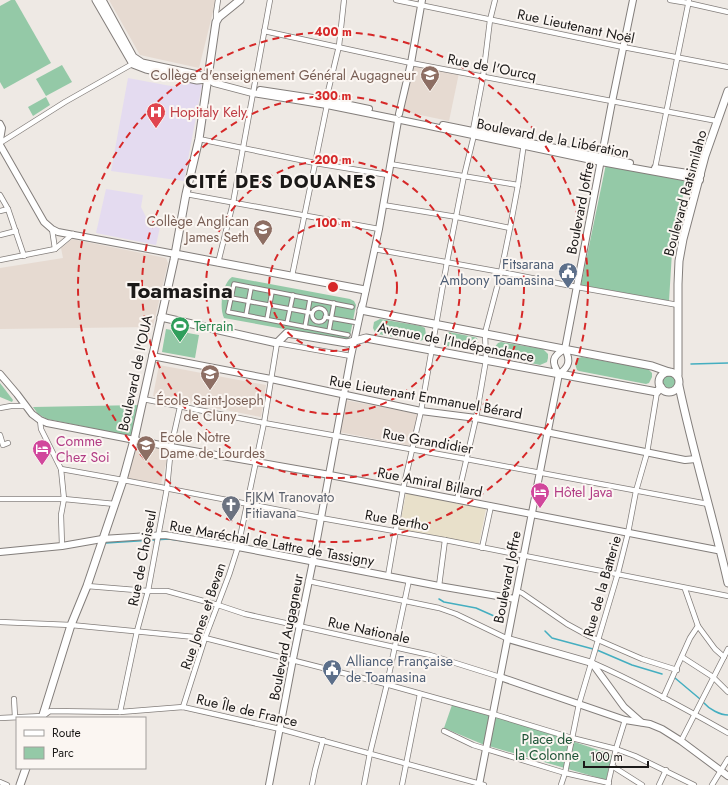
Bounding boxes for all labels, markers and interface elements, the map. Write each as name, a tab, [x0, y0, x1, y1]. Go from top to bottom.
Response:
street label: Rue Lieutenant Noël	[515, 4, 637, 48]
text: 400 m	[314, 23, 352, 41]
street label: Rue de l'Ourcq	[446, 49, 538, 85]
school or university icon: Collège d'enseignement Général Augagneur	[419, 64, 441, 92]
place label: Collège d'enseignement Général Augagneur	[151, 65, 416, 85]
text: 300 m	[315, 87, 352, 105]
hospital icon: Hopitaly Kely	[145, 101, 167, 129]
place label: Hopitaly Kely	[170, 102, 248, 122]
street label: Boulevard de la Libération	[475, 113, 631, 163]
street label: Boulevard Ratsimilaho	[659, 127, 712, 258]
text: 200 m	[314, 151, 352, 169]
street label: Boulevard Joffre	[561, 160, 599, 256]
district label: CITÉ DES DOUANES	[185, 169, 377, 195]
place label: Collège Anglican James Seth	[147, 211, 249, 247]
text: 100 m	[315, 214, 351, 232]
school or university icon: Collège Anglican James Seth	[252, 218, 274, 246]
place label: Fitsarana Ambony Toamasina	[440, 254, 554, 290]
public building icon: Fitsarana Ambony Toamasina	[557, 261, 579, 289]
district label: Toamasina	[127, 274, 233, 306]
centre of rings	[326, 280, 340, 294]
street label: Boulevard de l'OUA	[113, 312, 157, 433]
sports icon: Terrain	[169, 315, 191, 343]
place label: Terrain	[194, 316, 234, 336]
street label: Avenue de l'Indépendance	[376, 317, 536, 367]
school or university icon: École Saint-Joseph de Cluny	[199, 363, 221, 391]
street label: Rue Lieutenant Emmanuel Bérard	[328, 370, 524, 424]
place label: École Saint-Joseph de Cluny	[156, 390, 264, 426]
street label: Rue Grandidier	[381, 423, 475, 459]
place label: Ecole Notre Dame de Lourdes	[160, 427, 265, 463]
place label: Comme Chez Soi	[56, 431, 110, 467]
school or university icon: Ecole Notre Dame de Lourdes	[135, 434, 157, 462]
hotel icon: Comme Chez Soi	[31, 438, 53, 466]
street label: Rue Amiral Billard	[376, 462, 484, 502]
hotel icon: Hôtel Java	[529, 481, 551, 509]
place label: Hôtel Java	[554, 482, 613, 502]
place label: FJKM Tranovato Fitiavana	[245, 487, 335, 523]
church icon: FJKM Tranovato Fitiavana	[220, 494, 242, 522]
street label: Rue Bertho	[363, 505, 431, 536]
street label: Rue de Choiseul	[123, 508, 161, 608]
street label: Rue Maréchal de Lattre de Tassigny	[168, 515, 377, 571]
street label: Boulevard Joffre	[488, 529, 526, 625]
street label: Rue de la Batterie	[578, 533, 626, 639]
street label: Rue Jones et Bevan	[175, 560, 231, 672]
street label: Boulevard Augagneur	[264, 572, 308, 702]
street label: Rue Nationale	[326, 612, 412, 648]
place label: Alliance Française de Toamasina	[346, 651, 453, 687]
public building icon: Alliance Française de Toamasina	[321, 658, 343, 686]
street label: Rue Île de France	[194, 689, 300, 731]
legend	[16, 717, 146, 769]
text: Route	[52, 724, 81, 742]
park label: Place de la Colonne	[515, 729, 579, 765]
scale bar	[584, 743, 648, 769]
text: Parc	[52, 744, 74, 762]
text: 100 m	[590, 748, 623, 766]

